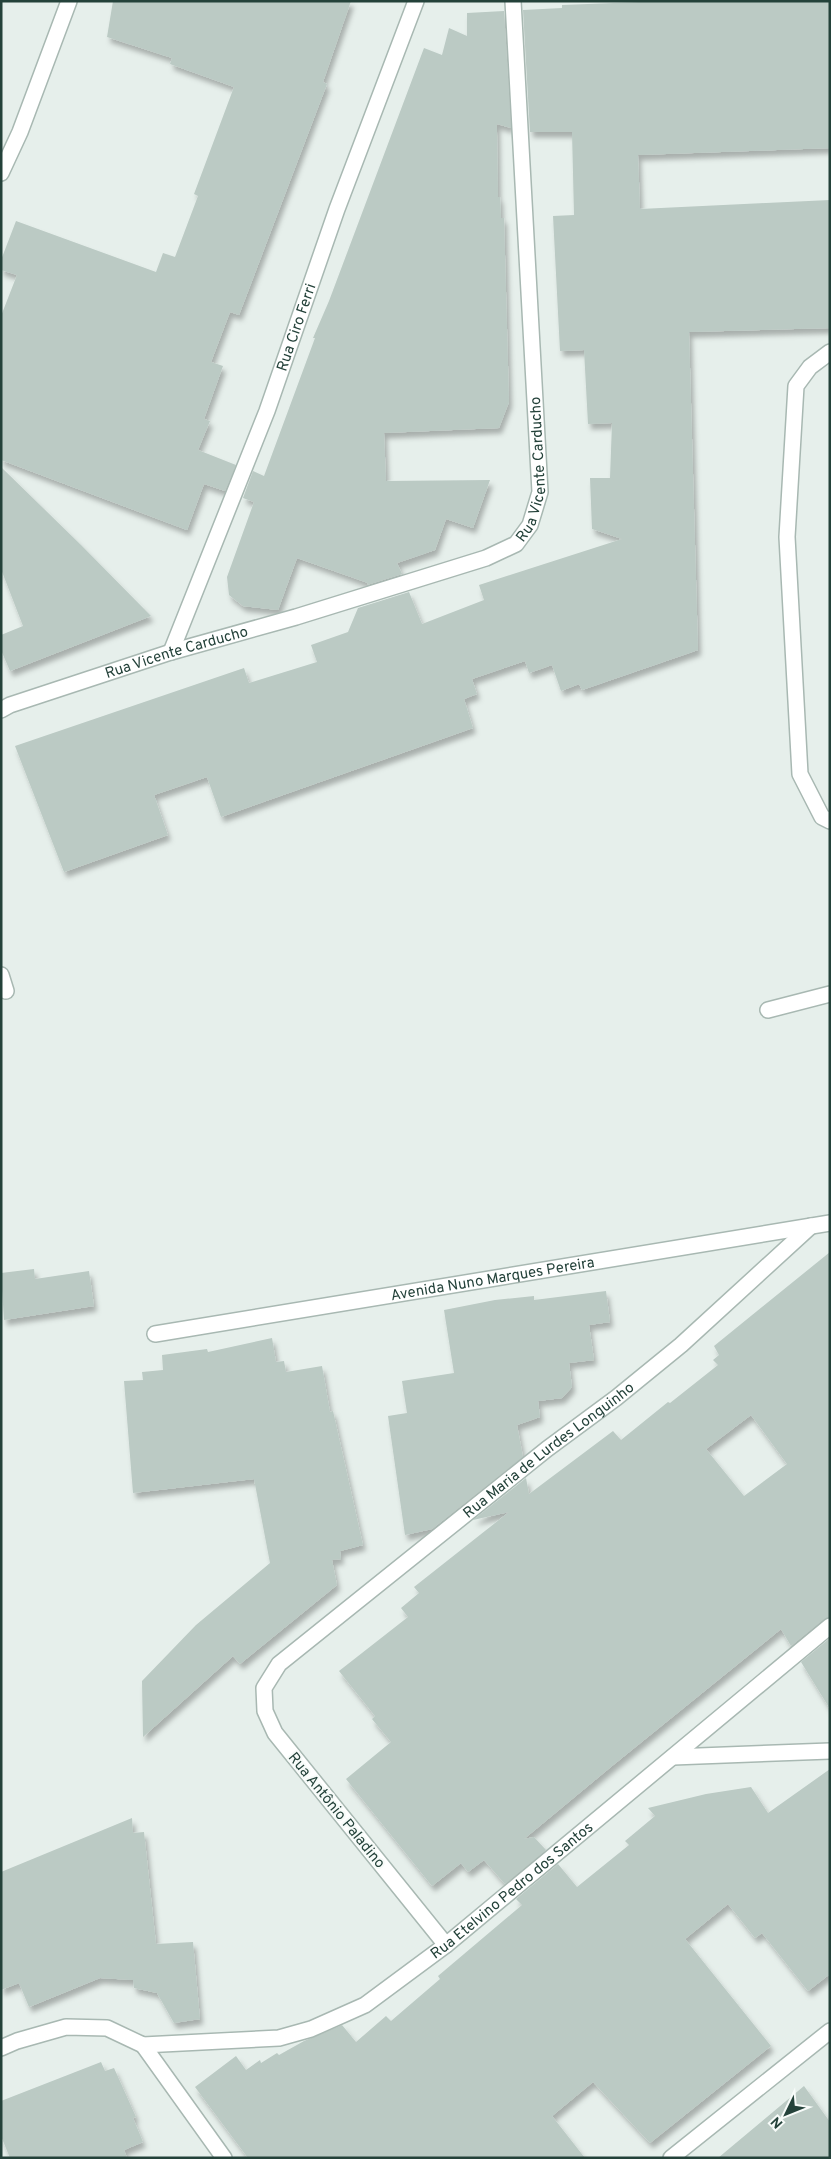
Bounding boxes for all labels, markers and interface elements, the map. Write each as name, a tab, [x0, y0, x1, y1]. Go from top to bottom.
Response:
street label: Rua Ciro Ferri	[273, 281, 321, 374]
street label: Rua Vicente Carducho	[513, 396, 551, 546]
street label: Rua Vicente Carducho	[103, 623, 251, 684]
street label: Avenida Nuno Marques Pereira	[389, 1254, 596, 1306]
street label: Rua Maria de Lurdes Longuinho	[460, 1379, 639, 1523]
street label: Rua Antônio Paladino	[283, 1749, 389, 1873]
street label: Rua Etelvino Pedro dos Santos	[427, 1819, 598, 1964]
north arrow	[761, 2089, 811, 2139]
text: N	[768, 2112, 787, 2131]

